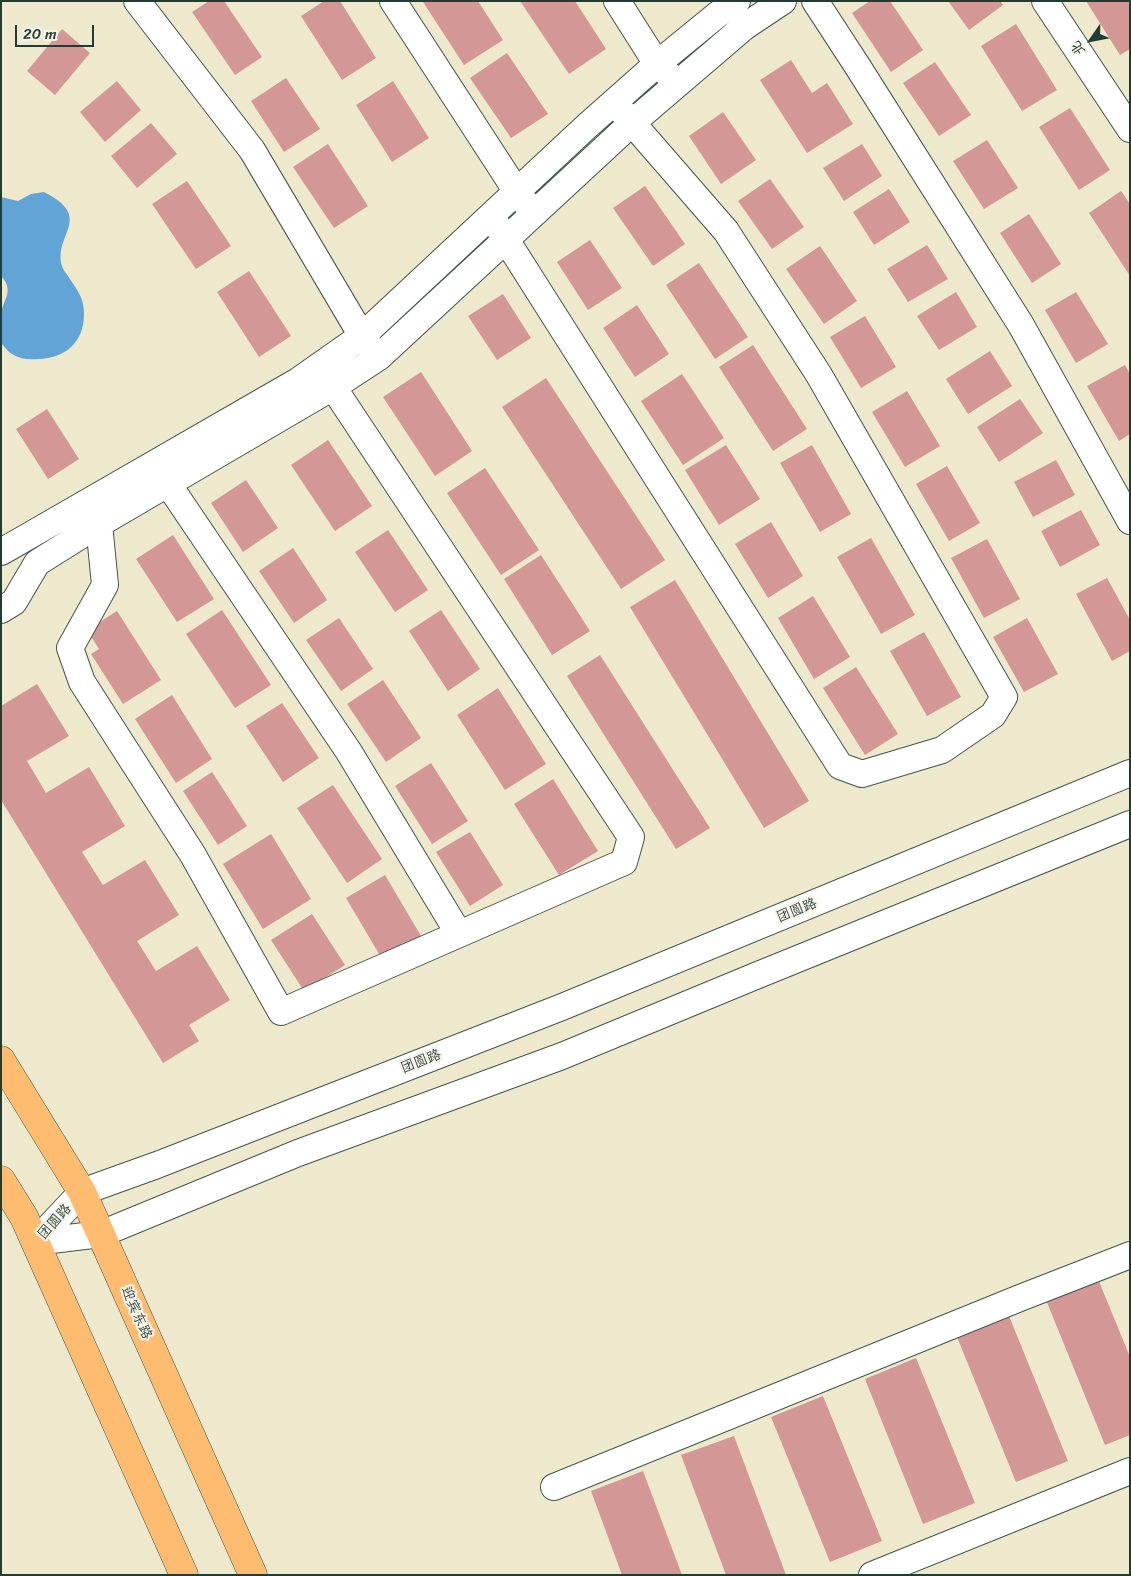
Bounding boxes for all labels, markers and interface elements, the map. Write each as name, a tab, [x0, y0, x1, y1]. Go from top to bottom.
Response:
scale bar	[18, 15, 96, 47]
north arrow	[1066, 15, 1116, 65]
text: 20 m	[23, 21, 57, 47]
text: 北	[1064, 36, 1092, 61]
street label: 团圆路	[774, 895, 820, 927]
street label: 团圆路	[398, 1047, 444, 1077]
street label: 团圆路	[35, 1201, 75, 1243]
street label: 迎宾东路	[117, 1284, 155, 1342]

